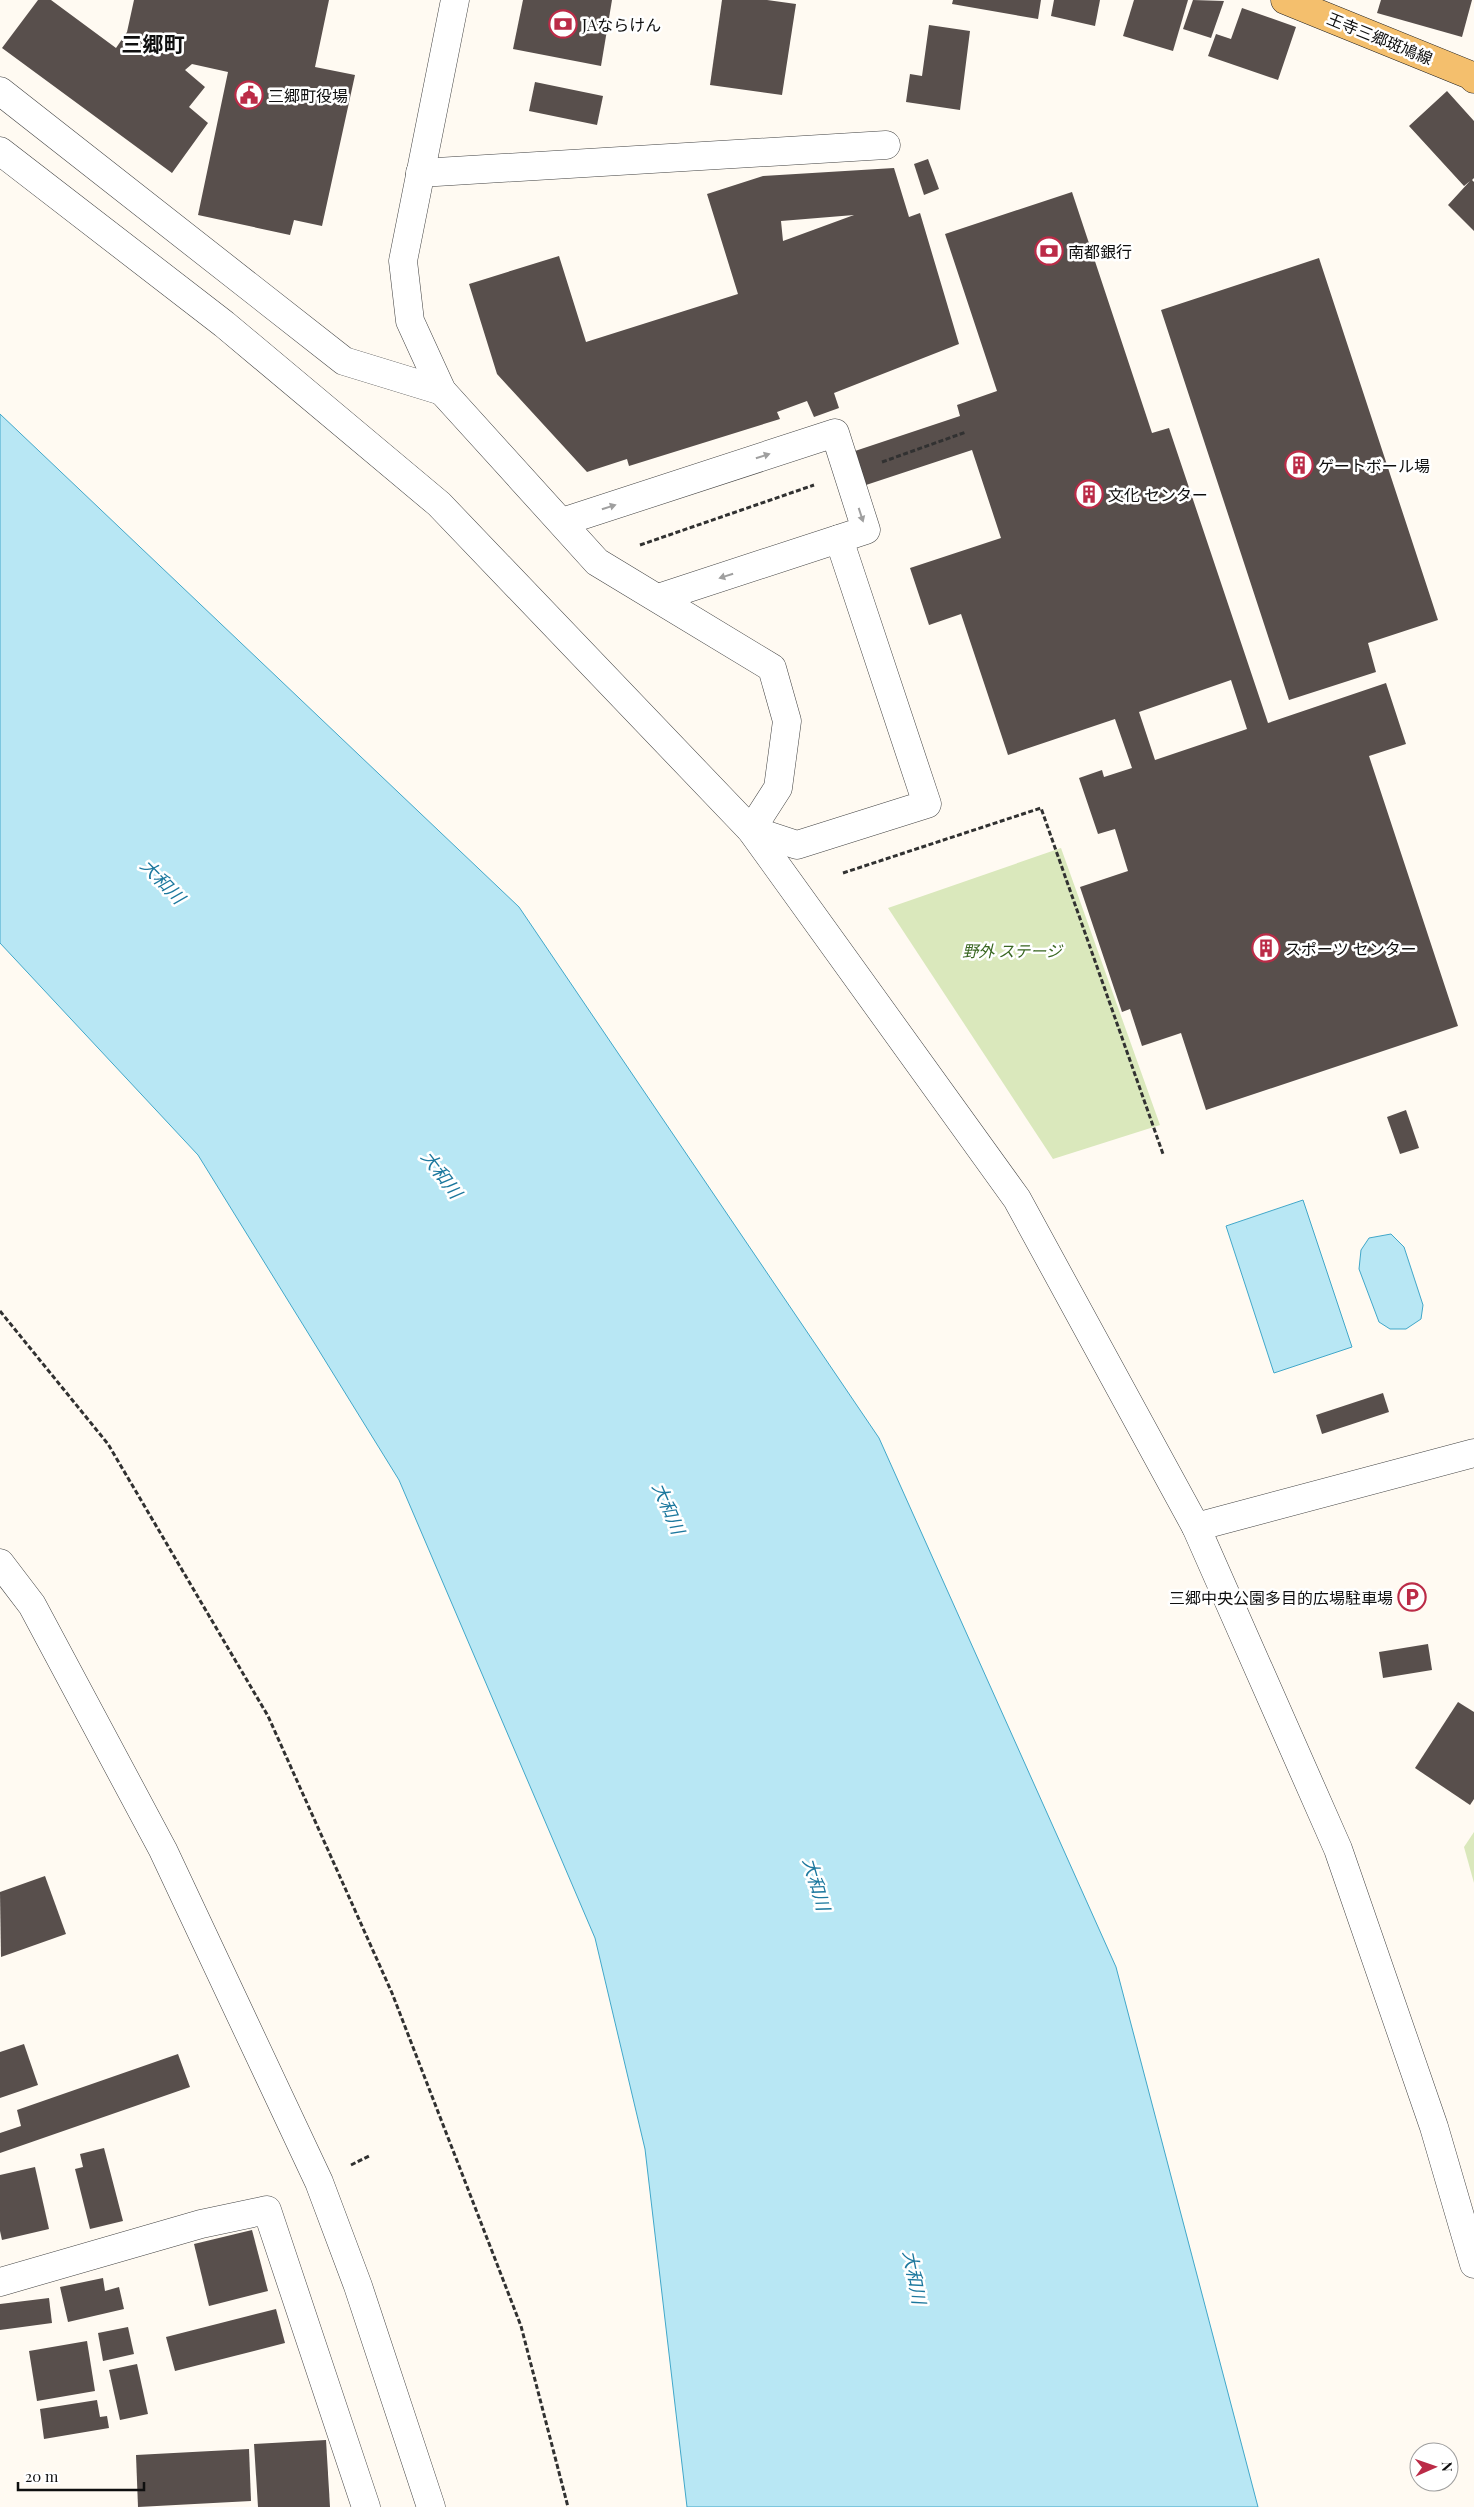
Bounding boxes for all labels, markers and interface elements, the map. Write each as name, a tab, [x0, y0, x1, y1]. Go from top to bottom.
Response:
street label: 王寺三郷斑鳩線	[1324, 7, 1436, 69]
bank icon: JAならけん	[548, 9, 578, 39]
place label: JAならけん	[581, 14, 661, 35]
district label: 三郷町	[122, 29, 185, 57]
public building icon: 三郷町役場	[234, 80, 264, 110]
place label: 三郷町役場	[268, 85, 348, 106]
bank icon: 南都銀行	[1034, 236, 1064, 266]
place label: 南都銀行	[1068, 241, 1132, 262]
building icon: ゲートボール場	[1284, 450, 1314, 480]
one-way arrow	[756, 452, 771, 460]
place label: ゲートボール場	[1318, 455, 1430, 476]
building icon: 文化 センター	[1074, 479, 1104, 509]
place label: 文化 センター	[1108, 484, 1208, 505]
one-way arrow	[601, 503, 616, 510]
one-way arrow	[858, 508, 866, 523]
one-way arrow	[718, 572, 733, 580]
water label: 大和川	[136, 853, 192, 910]
building icon: スポーツ センター	[1251, 933, 1281, 963]
place label: スポーツ センター	[1285, 938, 1417, 959]
park label: 野外 ステージ	[962, 940, 1064, 961]
water label: 大和川	[416, 1145, 469, 1204]
water label: 大和川	[647, 1478, 691, 1539]
parking icon: 三郷中央公園多目的広場駐車場	[1397, 1582, 1427, 1612]
place label: 三郷中央公園多目的広場駐車場	[1169, 1587, 1393, 1608]
water label: 大和川	[798, 1855, 837, 1915]
water label: 大和川	[898, 2248, 932, 2308]
north arrow	[1409, 2442, 1459, 2492]
scale bar	[18, 2460, 144, 2492]
text: N	[1438, 2461, 1457, 2472]
text: 20 m	[25, 2466, 59, 2486]

